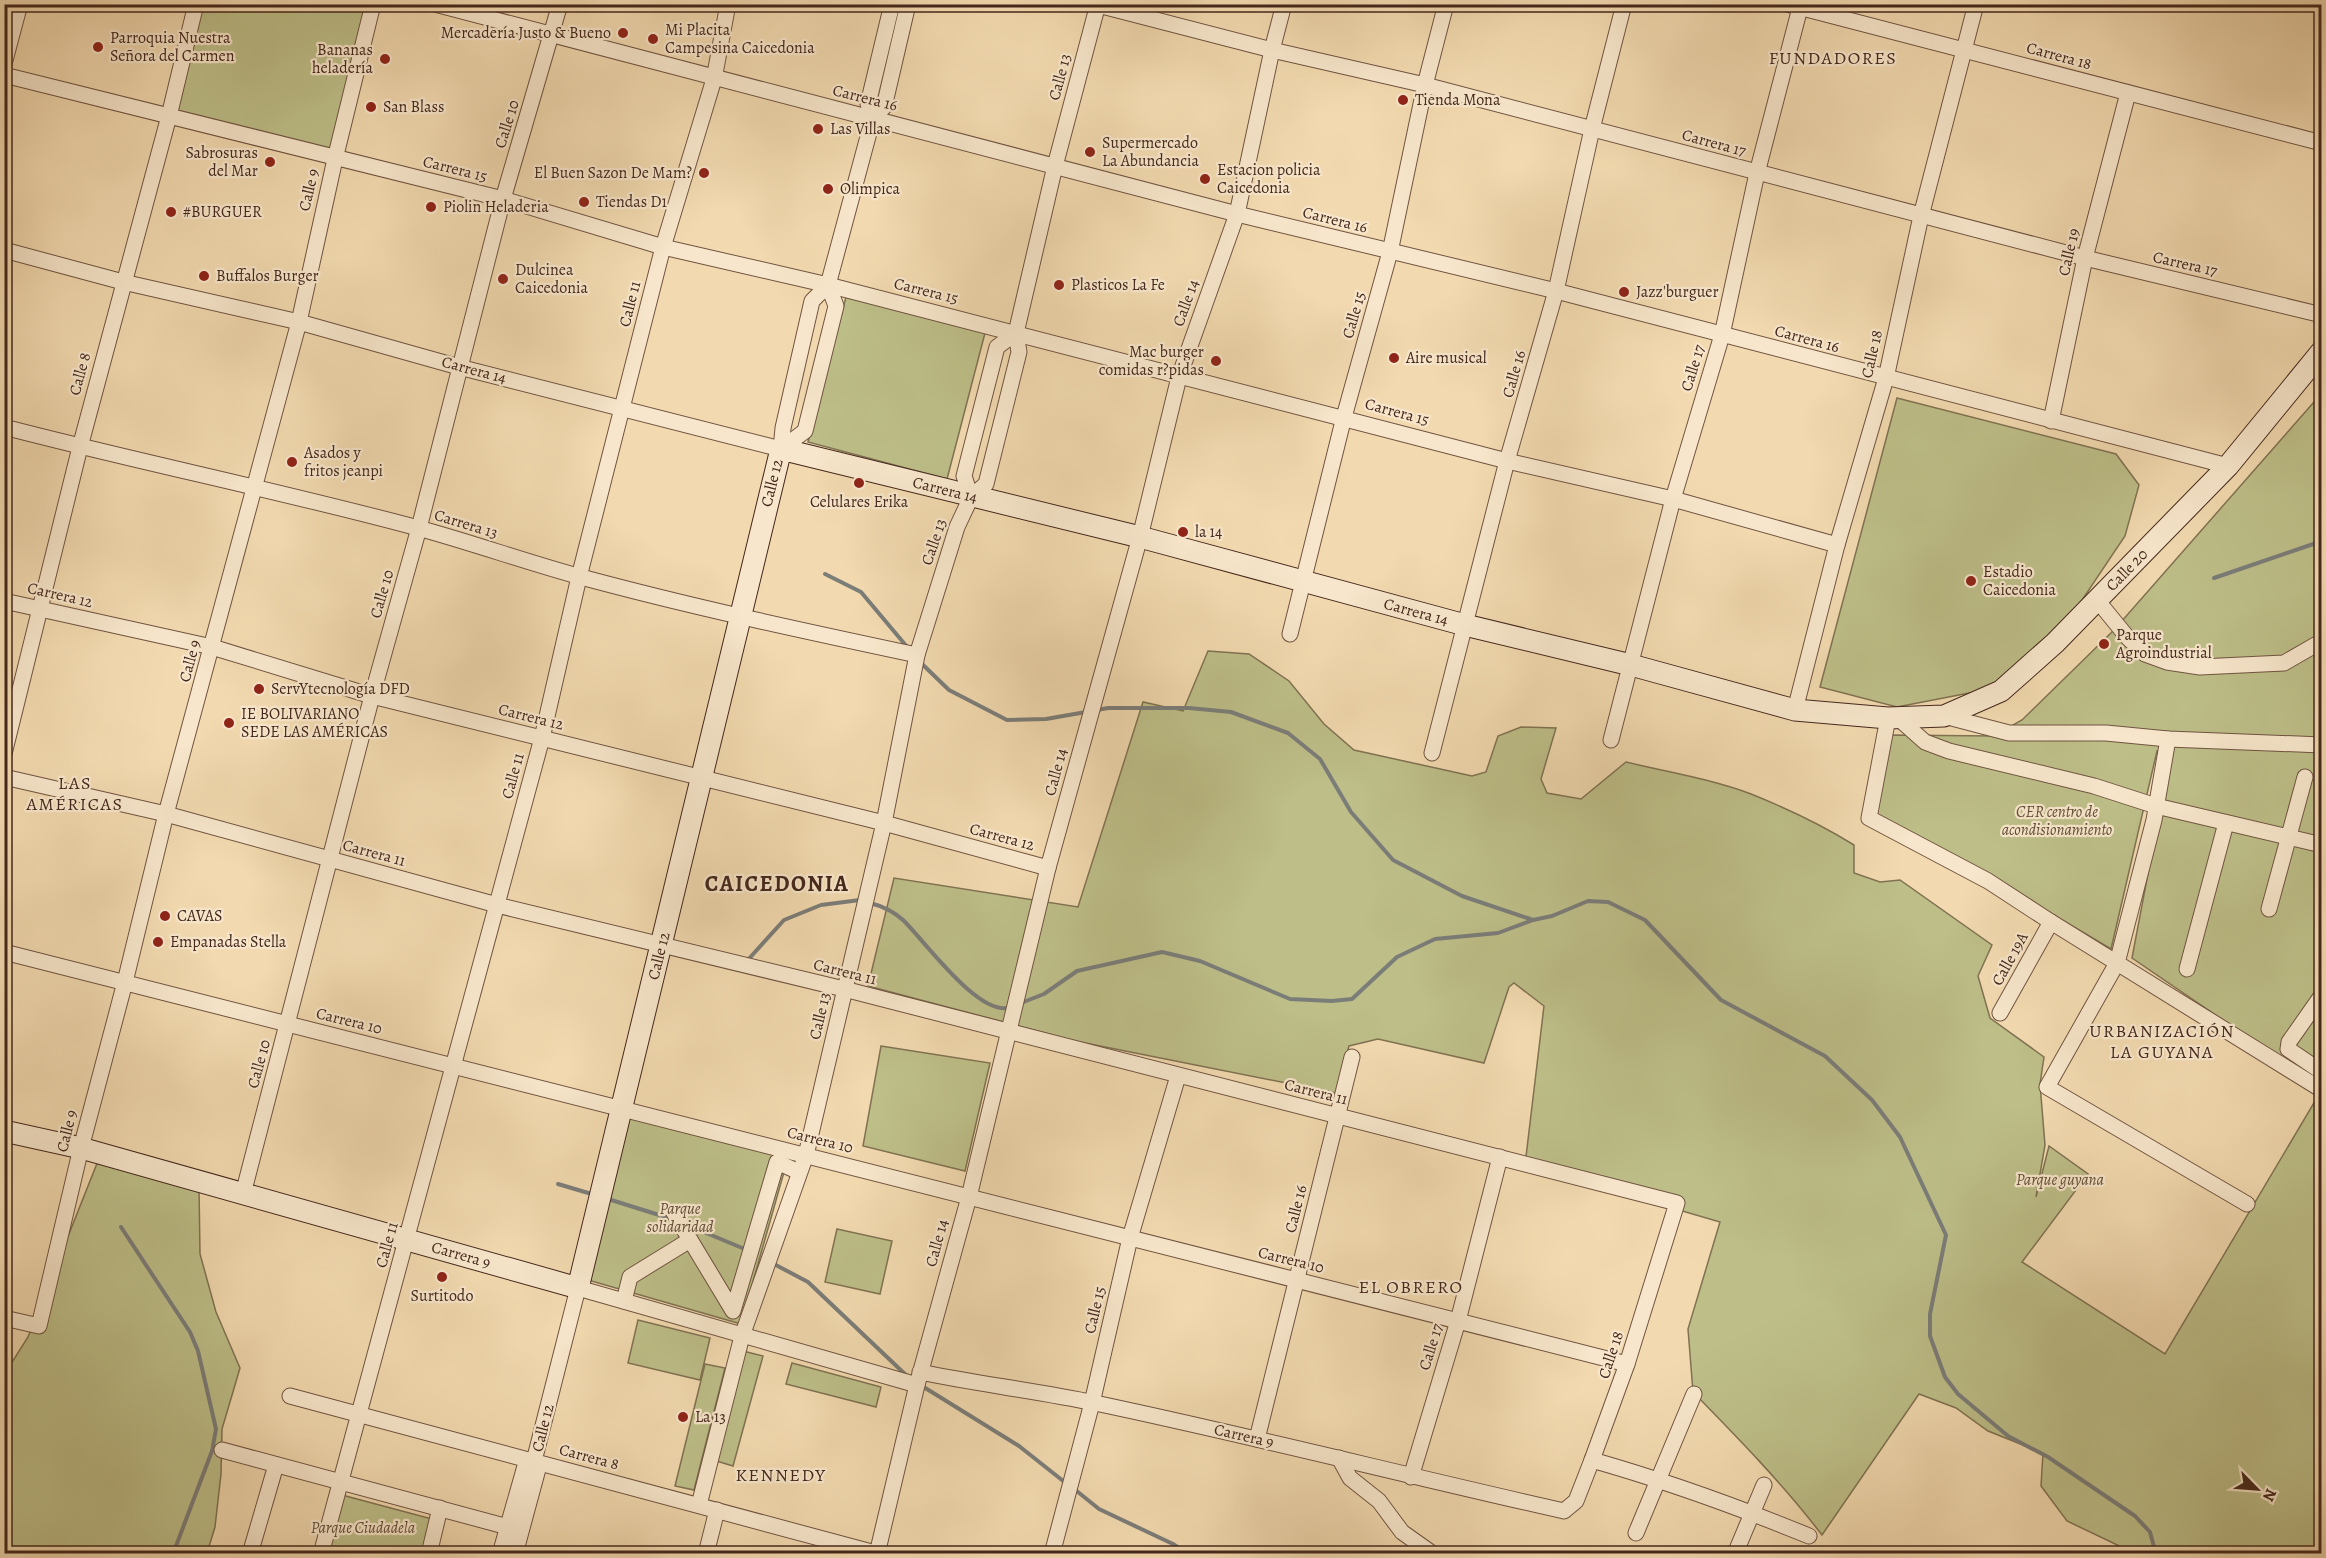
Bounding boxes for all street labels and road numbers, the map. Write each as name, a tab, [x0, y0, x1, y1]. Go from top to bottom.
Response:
street label: Carrera 18	[2024, 37, 2094, 75]
street label: Calle 13	[1043, 51, 1077, 103]
street label: Carrera 16	[830, 79, 900, 117]
street label: Calle 10	[489, 97, 525, 151]
street label: Carrera 17	[1680, 124, 1749, 162]
street label: Carrera 15	[420, 150, 490, 188]
street label: Calle 9	[293, 167, 325, 213]
street label: Carrera 16	[1300, 201, 1370, 239]
street label: Calle 19	[2053, 226, 2085, 278]
street label: Carrera 17	[2151, 246, 2220, 282]
street label: Carrera 15	[891, 272, 961, 310]
street label: Calle 14	[1167, 277, 1205, 329]
street label: Calle 11	[614, 278, 646, 329]
street label: Calle 15	[1337, 289, 1371, 341]
street label: Carrera 16	[1772, 320, 1842, 358]
street label: Calle 18	[1856, 328, 1888, 380]
street label: Calle 17	[1675, 342, 1711, 394]
street label: Calle 16	[1497, 348, 1531, 400]
street label: Calle 8	[64, 350, 96, 398]
street label: Carrera 14	[439, 351, 509, 389]
street label: Carrera 15	[1362, 393, 1432, 431]
street label: Calle 12	[755, 456, 789, 509]
street label: Carrera 14	[910, 471, 980, 509]
street label: Carrera 13	[431, 504, 501, 544]
street label: Calle 13	[916, 516, 952, 568]
street label: Calle 20	[2101, 544, 2153, 596]
street label: Calle 10	[365, 567, 399, 621]
street label: Carrera 12	[25, 577, 95, 613]
street label: Carrera 14	[1381, 593, 1451, 631]
street label: Calle 9	[174, 637, 206, 685]
street label: Carrera 12	[496, 698, 566, 736]
street label: Calle 14	[1039, 746, 1073, 798]
street label: Calle 11	[496, 750, 530, 801]
street label: Carrera 12	[967, 818, 1037, 856]
street label: Carrera 11	[340, 834, 408, 872]
street label: Calle 19A	[1986, 928, 2034, 990]
street label: Calle 12	[642, 929, 676, 982]
street label: Carrera 11	[811, 954, 879, 991]
street label: Calle 13	[804, 990, 836, 1042]
street label: Carrera 10	[314, 1002, 384, 1040]
street label: Calle 10	[242, 1037, 276, 1091]
street label: Carrera 11	[1282, 1074, 1350, 1111]
street label: Calle 9	[51, 1108, 83, 1154]
street label: Carrera 10	[785, 1121, 855, 1159]
street label: Calle 16	[1279, 1183, 1313, 1235]
street label: Calle 14	[920, 1217, 954, 1269]
street label: Calle 11	[370, 1219, 404, 1270]
street label: Carrera 9	[429, 1236, 493, 1274]
street label: Carrera 10	[1256, 1241, 1326, 1279]
street label: Calle 15	[1079, 1284, 1111, 1336]
street label: Calle 17	[1413, 1321, 1449, 1373]
street label: Calle 18	[1593, 1328, 1629, 1382]
street label: Calle 12	[526, 1401, 560, 1454]
street label: Carrera 9	[1212, 1418, 1276, 1454]
street label: Carrera 8	[557, 1438, 621, 1476]

